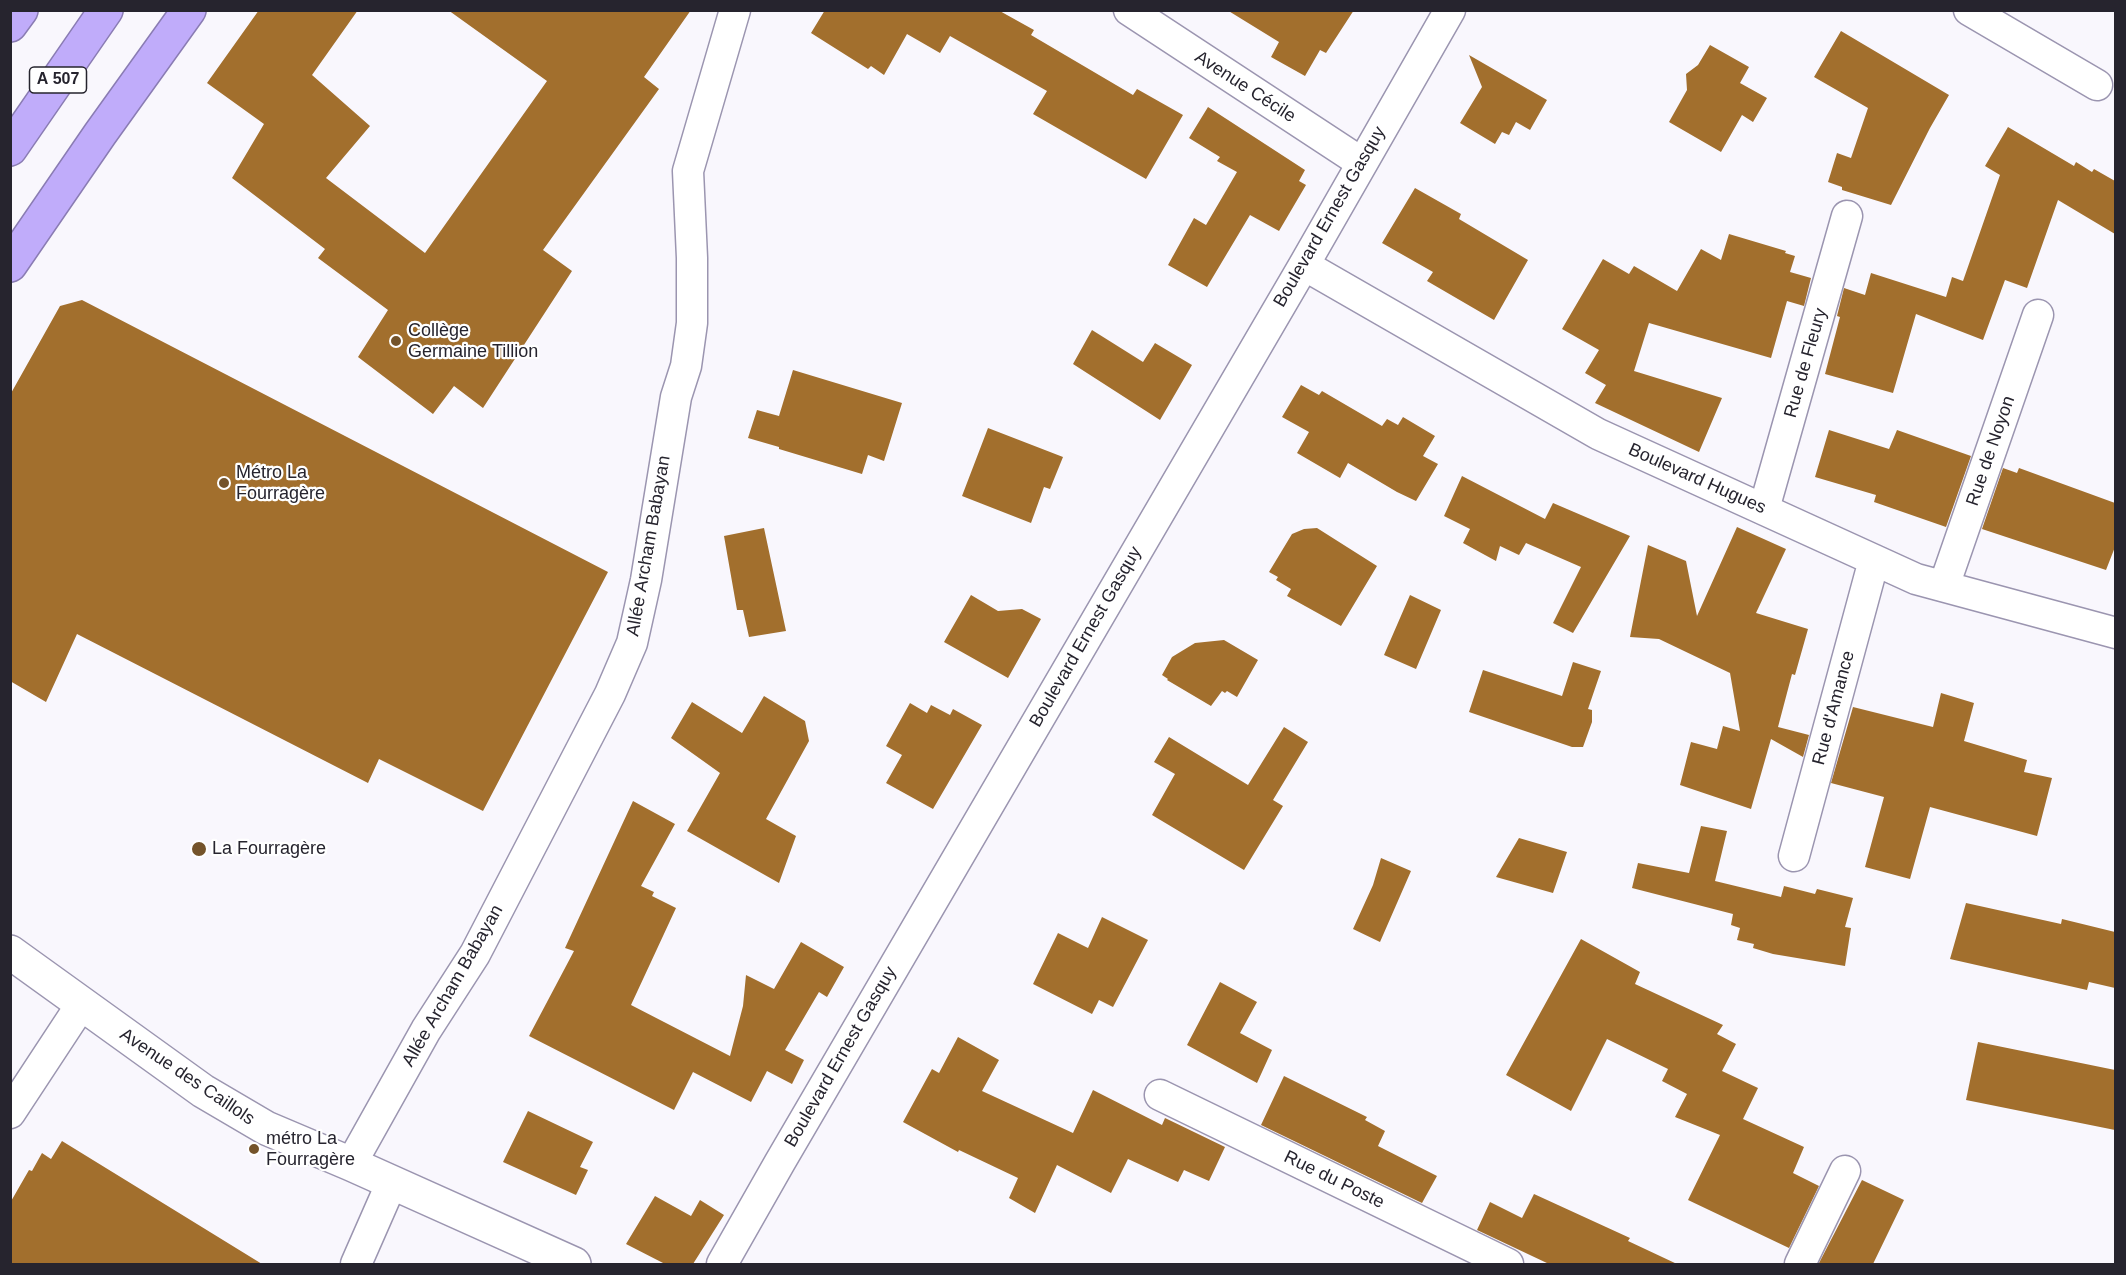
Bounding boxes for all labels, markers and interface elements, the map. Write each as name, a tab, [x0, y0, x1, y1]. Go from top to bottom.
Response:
street label: Avenue Cécile	[1191, 46, 1299, 128]
road number: A 507	[29, 67, 86, 93]
street label: Boulevard Ernest Gasquy	[1269, 123, 1391, 311]
street label: Rue de Fleury	[1780, 306, 1832, 420]
place label: Collège Germaine Tillion	[408, 320, 538, 362]
marker: Collège Germaine Tillion	[389, 334, 403, 348]
street label: Rue de Noyon	[1962, 393, 2020, 509]
street label: Boulevard Hugues	[1625, 439, 1769, 519]
street label: Allée Archam Babayan	[622, 454, 676, 638]
place label: Métro La Fourragère	[236, 462, 325, 504]
marker: Métro La Fourragère	[217, 476, 231, 490]
street label: Boulevard Ernest Gasquy	[1025, 543, 1147, 731]
street label: Rue d'Amance	[1808, 648, 1860, 768]
place label: La Fourragère	[212, 838, 326, 860]
marker: La Fourragère	[190, 840, 208, 858]
street label: Allée Archam Babayan	[398, 901, 508, 1071]
street label: Boulevard Ernest Gasquy	[780, 963, 902, 1151]
street label: Avenue des Caillols	[116, 1024, 258, 1130]
place label: métro La Fourragère	[266, 1128, 355, 1170]
marker: métro La Fourragère	[247, 1142, 261, 1156]
street label: Rue du Poste	[1280, 1146, 1388, 1214]

